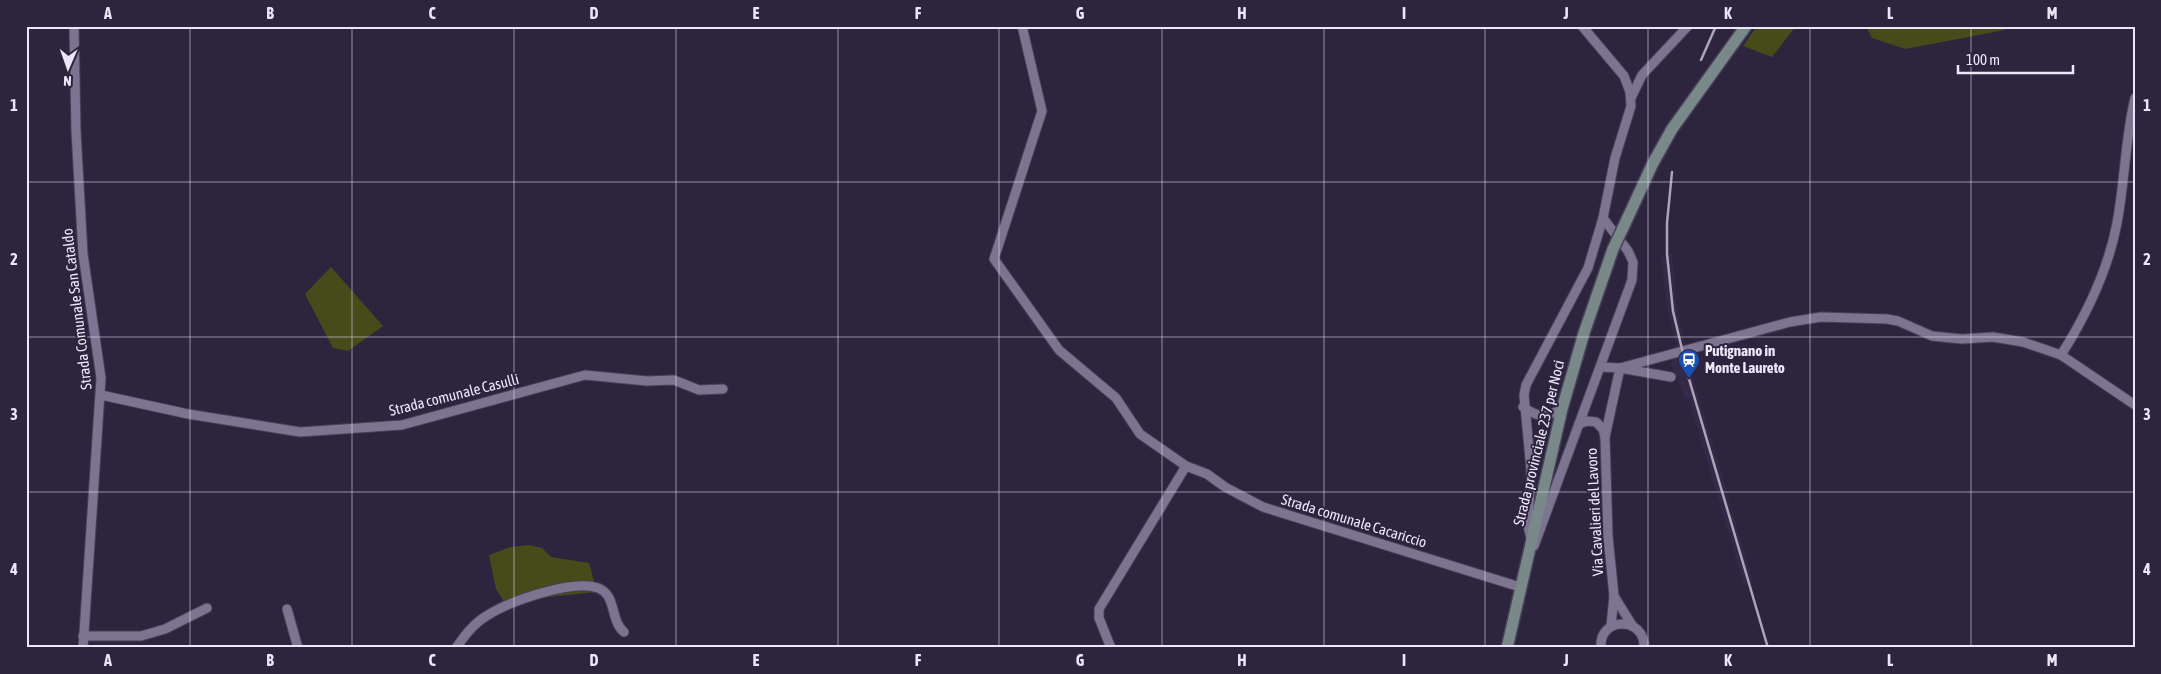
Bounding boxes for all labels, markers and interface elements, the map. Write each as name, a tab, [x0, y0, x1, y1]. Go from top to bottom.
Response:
text: A	[103, 4, 112, 22]
text: B	[266, 4, 274, 22]
text: C	[428, 4, 436, 22]
text: D	[590, 4, 599, 22]
text: E	[753, 4, 760, 22]
text: F	[915, 4, 922, 22]
text: G	[1076, 4, 1085, 22]
text: H	[1237, 4, 1247, 22]
text: I	[1402, 4, 1406, 22]
text: J	[1562, 4, 1569, 22]
text: K	[1724, 4, 1732, 22]
text: L	[1887, 4, 1894, 22]
text: M	[2047, 4, 2057, 22]
north arrow	[42, 42, 92, 92]
scale bar	[1958, 42, 2074, 74]
text: 100 m	[1966, 51, 2000, 68]
text: N	[63, 73, 72, 89]
text: 1	[10, 96, 18, 114]
text: 1	[2143, 96, 2151, 114]
street label: Strada Comunale San Cataldo	[58, 227, 95, 391]
text: 2	[10, 250, 18, 268]
text: 2	[2143, 250, 2151, 268]
place label: Putignano in Monte Laureto	[1705, 342, 1785, 376]
station icon: Putignano in Monte Laureto	[1677, 348, 1701, 379]
street label: Strada provinciale 237 per Noci	[1510, 358, 1567, 528]
street label: Strada comunale Casulli	[387, 370, 521, 419]
text: 3	[10, 405, 18, 423]
text: 3	[2143, 405, 2151, 423]
street label: Via Cavalieri del Lavoro	[1583, 448, 1606, 576]
street label: Strada comunale Cacariccio	[1279, 490, 1429, 551]
text: 4	[9, 560, 18, 578]
text: 4	[2142, 560, 2151, 578]
text: A	[103, 651, 112, 669]
text: B	[266, 651, 274, 669]
text: C	[428, 651, 436, 669]
text: D	[590, 651, 599, 669]
text: E	[753, 651, 760, 669]
text: F	[915, 651, 922, 669]
text: G	[1076, 651, 1085, 669]
text: H	[1237, 651, 1247, 669]
text: I	[1402, 651, 1406, 669]
text: J	[1562, 651, 1569, 669]
text: K	[1724, 651, 1732, 669]
text: L	[1887, 651, 1894, 669]
text: M	[2047, 651, 2057, 669]

